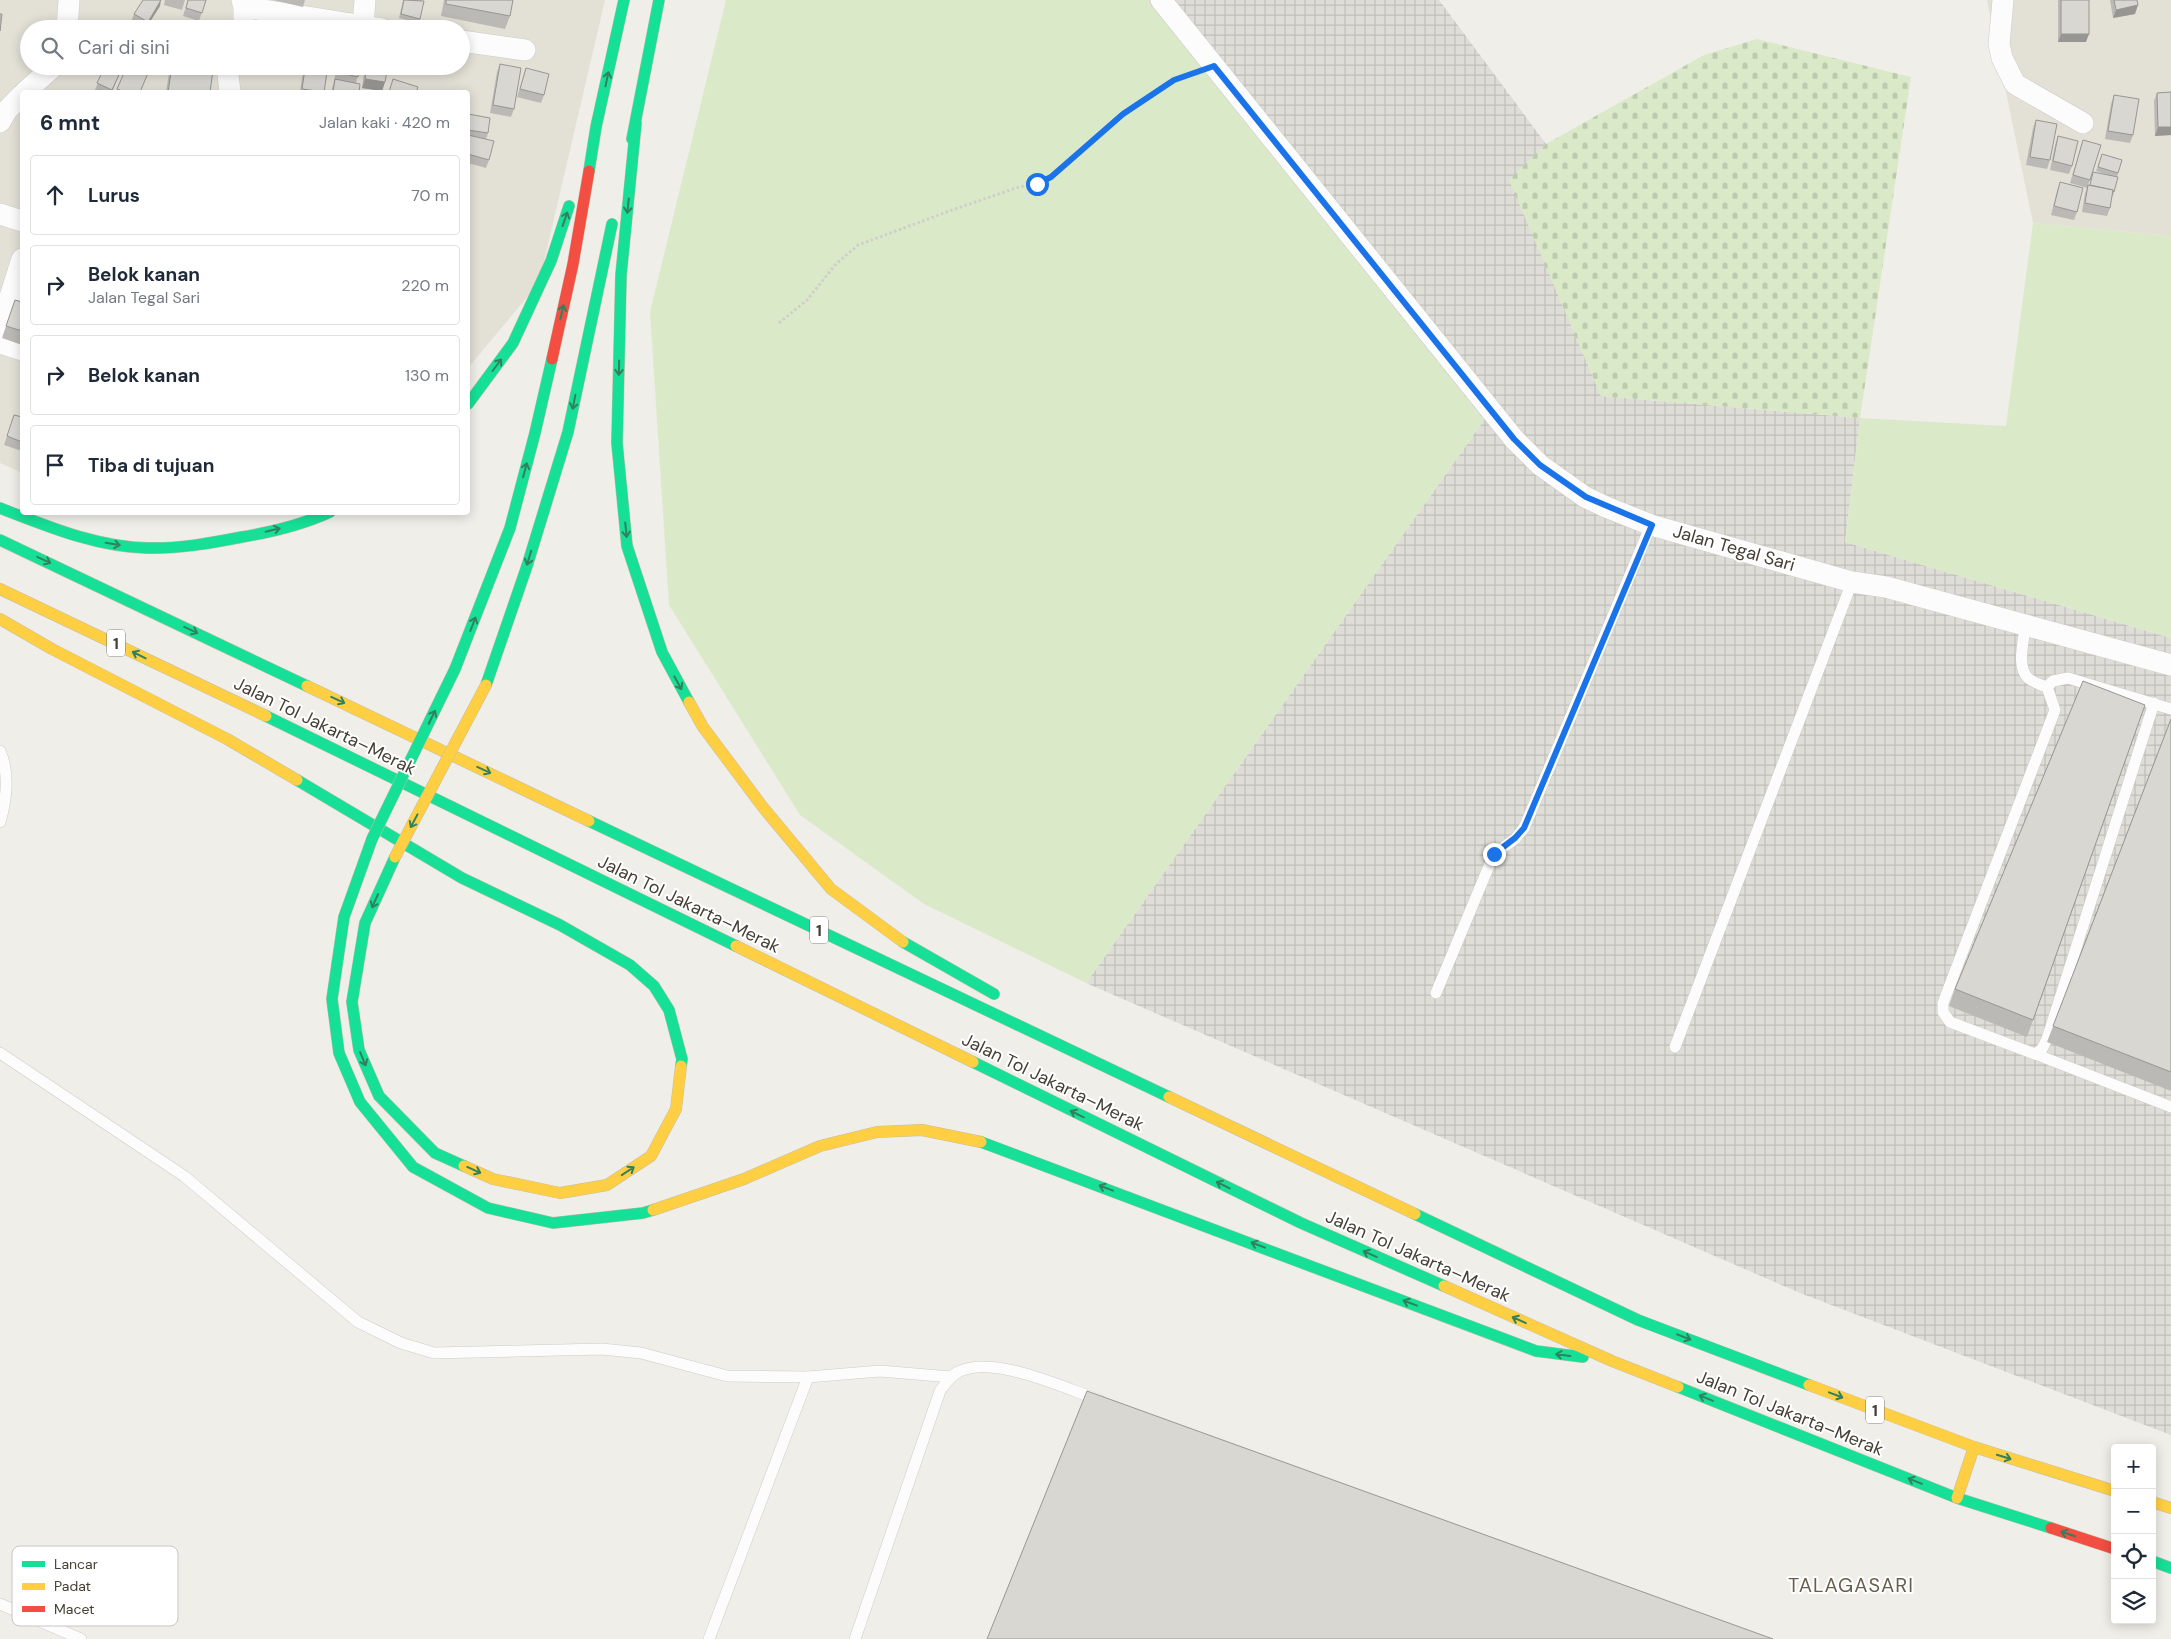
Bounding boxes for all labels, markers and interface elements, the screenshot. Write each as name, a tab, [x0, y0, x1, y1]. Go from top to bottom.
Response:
search box	[20, 20, 470, 75]
icon: search	[38, 34, 66, 62]
text: Cari di sini	[78, 35, 170, 60]
one-way arrow	[603, 72, 612, 88]
text: 6 mnt	[40, 109, 100, 137]
text: Jalan kaki · 420 m	[319, 112, 450, 133]
route start	[1026, 173, 1049, 196]
icon: ahead	[41, 181, 69, 209]
text: Lurus	[88, 183, 140, 208]
text: 70 m	[411, 185, 449, 206]
one-way arrow	[623, 198, 633, 214]
one-way arrow	[561, 212, 570, 227]
text: Belok kanan	[88, 262, 200, 287]
icon: right	[41, 271, 69, 299]
text: 220 m	[401, 275, 449, 296]
text: Jalan Tegal Sari	[88, 287, 200, 308]
one-way arrow	[558, 305, 568, 321]
one-way arrow	[491, 359, 502, 372]
one-way arrow	[614, 360, 623, 376]
icon: right	[41, 361, 69, 389]
text: Belok kanan	[88, 363, 200, 388]
text: 130 m	[405, 365, 449, 386]
one-way arrow	[569, 394, 579, 410]
icon: arrive	[41, 451, 69, 479]
text: Tiba di tujuan	[88, 453, 214, 478]
one-way arrow	[521, 463, 530, 479]
street label: Jalan Tegal Sari	[1670, 519, 1798, 577]
one-way arrow	[621, 522, 630, 538]
one-way arrow	[265, 525, 281, 535]
one-way arrow	[104, 539, 120, 549]
one-way arrow	[524, 550, 534, 566]
one-way arrow	[36, 556, 51, 566]
one-way arrow	[469, 617, 478, 632]
one-way arrow	[183, 626, 198, 635]
road number: 1	[107, 630, 125, 656]
one-way arrow	[132, 649, 147, 659]
street label: Jalan Tol Jakarta–Merak	[230, 671, 420, 781]
one-way arrow	[674, 675, 684, 689]
one-way arrow	[330, 696, 345, 705]
one-way arrow	[428, 710, 437, 725]
one-way arrow	[477, 765, 492, 775]
one-way arrow	[409, 813, 418, 828]
route end	[1483, 843, 1506, 866]
street label: Jalan Tol Jakarta–Merak	[594, 849, 784, 959]
one-way arrow	[370, 893, 380, 908]
road number: 1	[810, 916, 828, 944]
street label: Jalan Tol Jakarta–Merak	[958, 1027, 1148, 1137]
one-way arrow	[359, 1051, 369, 1066]
one-way arrow	[1070, 1108, 1085, 1118]
one-way arrow	[466, 1166, 481, 1176]
one-way arrow	[621, 1166, 635, 1176]
one-way arrow	[1216, 1180, 1231, 1189]
one-way arrow	[1099, 1183, 1114, 1192]
street label: Jalan Tol Jakarta–Merak	[1322, 1204, 1514, 1308]
one-way arrow	[1251, 1240, 1266, 1249]
one-way arrow	[1363, 1248, 1378, 1258]
one-way arrow	[1403, 1298, 1418, 1307]
one-way arrow	[1512, 1314, 1527, 1324]
one-way arrow	[1675, 1333, 1691, 1342]
one-way arrow	[1555, 1350, 1571, 1360]
street label: Jalan Tol Jakarta–Merak	[1693, 1364, 1887, 1462]
one-way arrow	[1827, 1391, 1843, 1400]
one-way arrow	[1699, 1393, 1714, 1403]
road number: 1	[1866, 1396, 1884, 1424]
map controls	[2111, 1444, 2156, 1624]
button: +	[2111, 1444, 2156, 1489]
one-way arrow	[1996, 1452, 2012, 1462]
one-way arrow	[1908, 1476, 1923, 1485]
button: −	[2111, 1489, 2156, 1534]
one-way arrow	[2061, 1529, 2077, 1538]
button: locate	[2111, 1534, 2156, 1579]
legend	[12, 1546, 178, 1626]
text: Lancar	[54, 1555, 98, 1573]
district label: TALAGASARI	[1788, 1572, 1914, 1598]
text: Padat	[54, 1577, 91, 1595]
button: layers	[2111, 1579, 2156, 1624]
text: Macet	[54, 1600, 95, 1618]

